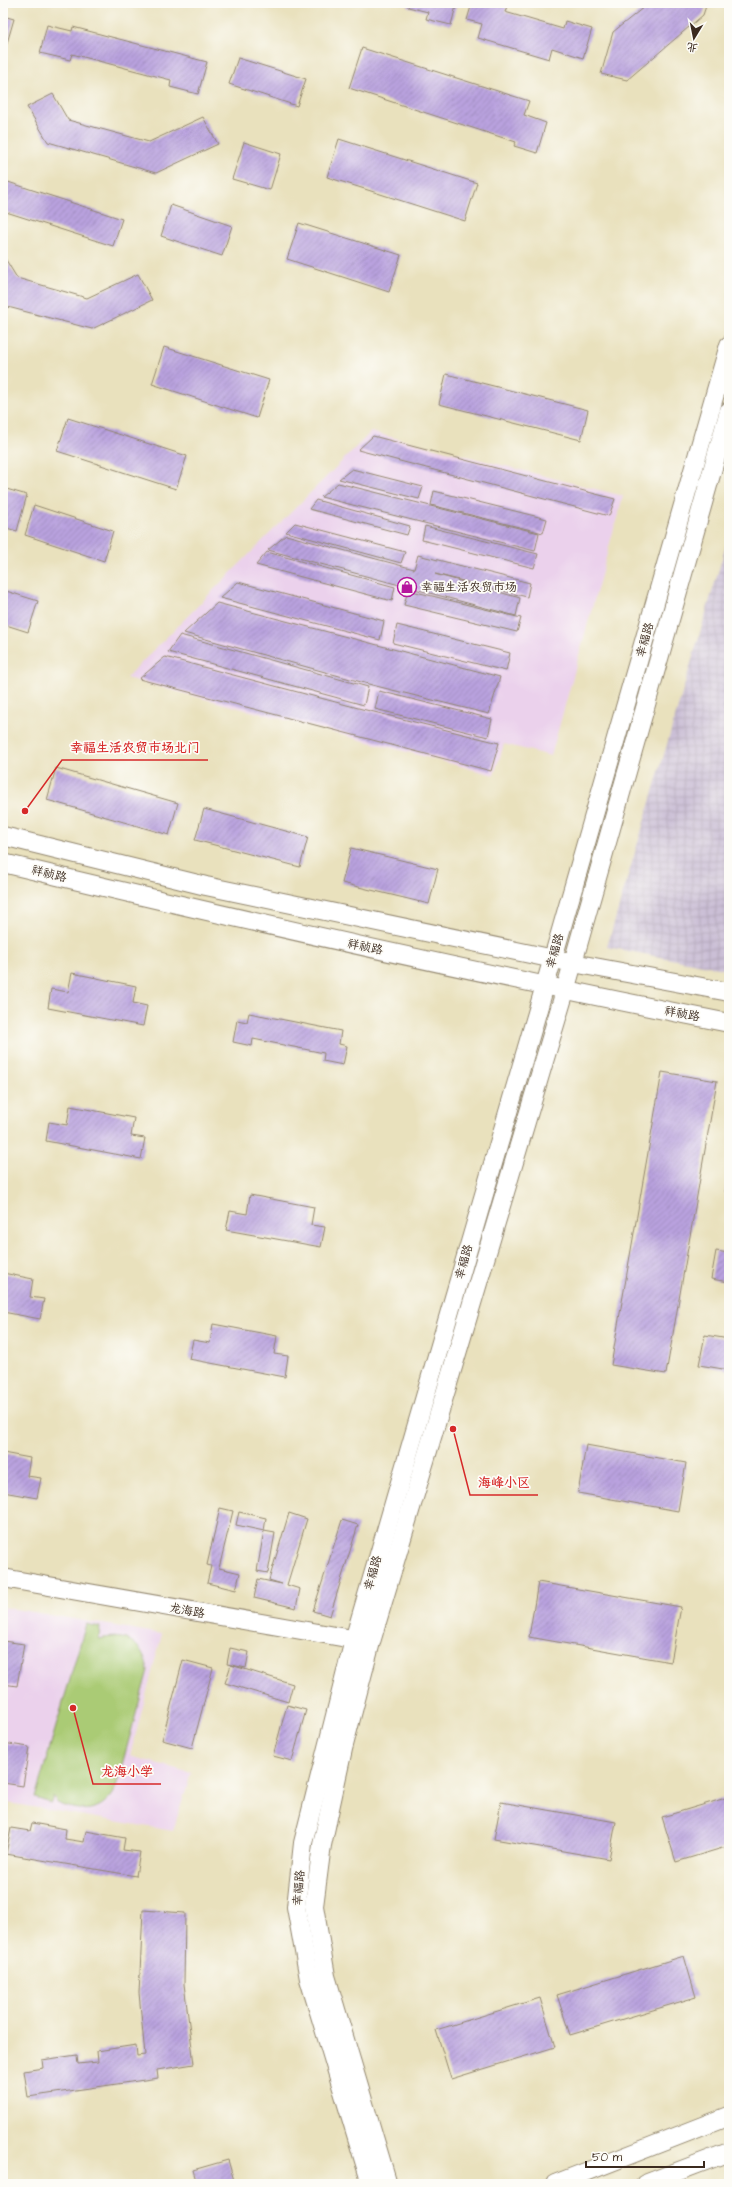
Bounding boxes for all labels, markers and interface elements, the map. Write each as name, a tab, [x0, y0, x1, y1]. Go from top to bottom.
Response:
north arrow	[674, 18, 714, 58]
text: 北	[686, 39, 699, 56]
shop icon: 幸福生活农贸市场	[396, 576, 418, 598]
place label: 幸福生活农贸市场	[421, 579, 517, 596]
street label: 幸福路	[632, 620, 658, 660]
callout: 幸福生活农贸市场北门	[62, 735, 208, 760]
text: 幸福生活农贸市场北门	[70, 739, 200, 757]
street label: 祥祯路	[29, 861, 69, 887]
street label: 幸福路	[542, 931, 568, 971]
street label: 祥祯路	[346, 935, 384, 959]
street label: 祥祯路	[663, 1002, 701, 1026]
street label: 幸福路	[451, 1242, 477, 1282]
callout: 海峰小区	[470, 1470, 538, 1495]
text: 海峰小区	[478, 1474, 530, 1492]
street label: 幸福路	[360, 1553, 386, 1593]
street label: 龙海路	[168, 1600, 206, 1622]
callout: 龙海小学	[93, 1759, 161, 1784]
text: 龙海小学	[101, 1763, 153, 1781]
street label: 幸福路	[289, 1869, 309, 1907]
scale bar	[586, 2143, 704, 2169]
text: 50 m	[592, 2149, 623, 2166]

